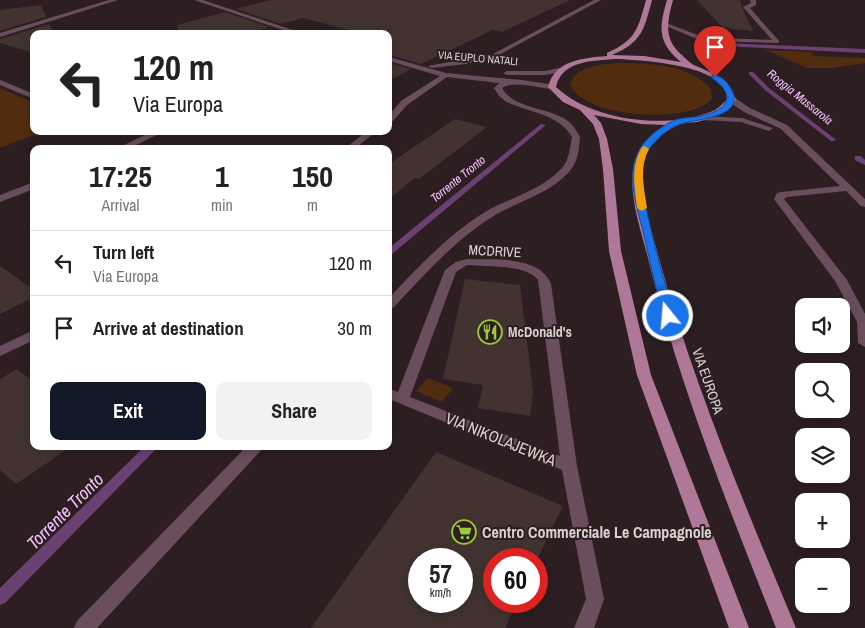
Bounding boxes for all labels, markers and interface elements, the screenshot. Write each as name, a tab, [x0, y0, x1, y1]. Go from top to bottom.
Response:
pin	[694, 26, 736, 77]
icon: arrive	[701, 33, 729, 61]
text: 120 m	[133, 44, 214, 91]
street label: VIA EUPLO NATALI	[438, 48, 518, 68]
icon: left	[50, 50, 115, 115]
water label: Roggia Massarola	[764, 66, 836, 129]
text: Via Europa	[133, 89, 223, 119]
water label: Torrente Tronto	[427, 152, 489, 206]
text: 17:25	[89, 156, 152, 196]
text: 1	[215, 156, 229, 196]
text: 150	[292, 156, 333, 196]
text: Arrival	[102, 194, 139, 216]
text: min	[211, 194, 233, 216]
text: m	[307, 194, 318, 216]
text: Turn left	[93, 239, 154, 265]
street label: MCDRIVE	[468, 241, 522, 261]
icon: left	[50, 249, 78, 277]
text: 120 m	[329, 250, 372, 276]
text: Via Europa	[93, 265, 158, 287]
position arrow	[641, 289, 693, 341]
map controls	[795, 298, 850, 613]
button: sound	[795, 298, 850, 353]
icon: arrive	[50, 314, 78, 342]
text: Arrive at destination	[93, 315, 244, 341]
text: 30 m	[337, 315, 372, 341]
restaurant icon: McDonald's	[477, 319, 503, 345]
place label: McDonald's	[508, 323, 572, 341]
street label: VIA EUROPA	[688, 346, 728, 417]
button: search	[795, 363, 850, 418]
button: Exit	[50, 382, 206, 440]
button: Share	[216, 382, 372, 440]
street label: VIA NIKOLAJEWKA	[442, 407, 560, 471]
button: layers	[795, 428, 850, 483]
water label: Torrente Tronto	[21, 467, 109, 555]
button: +	[795, 493, 850, 548]
supermarket icon: Centro Commerciale Le Campagnole	[451, 519, 477, 545]
place label: Centro Commerciale Le Campagnole	[482, 521, 712, 543]
speed limit sign: 60	[483, 548, 548, 613]
text: 57	[429, 557, 452, 591]
button: −	[795, 558, 850, 613]
text: km/h	[430, 585, 451, 601]

